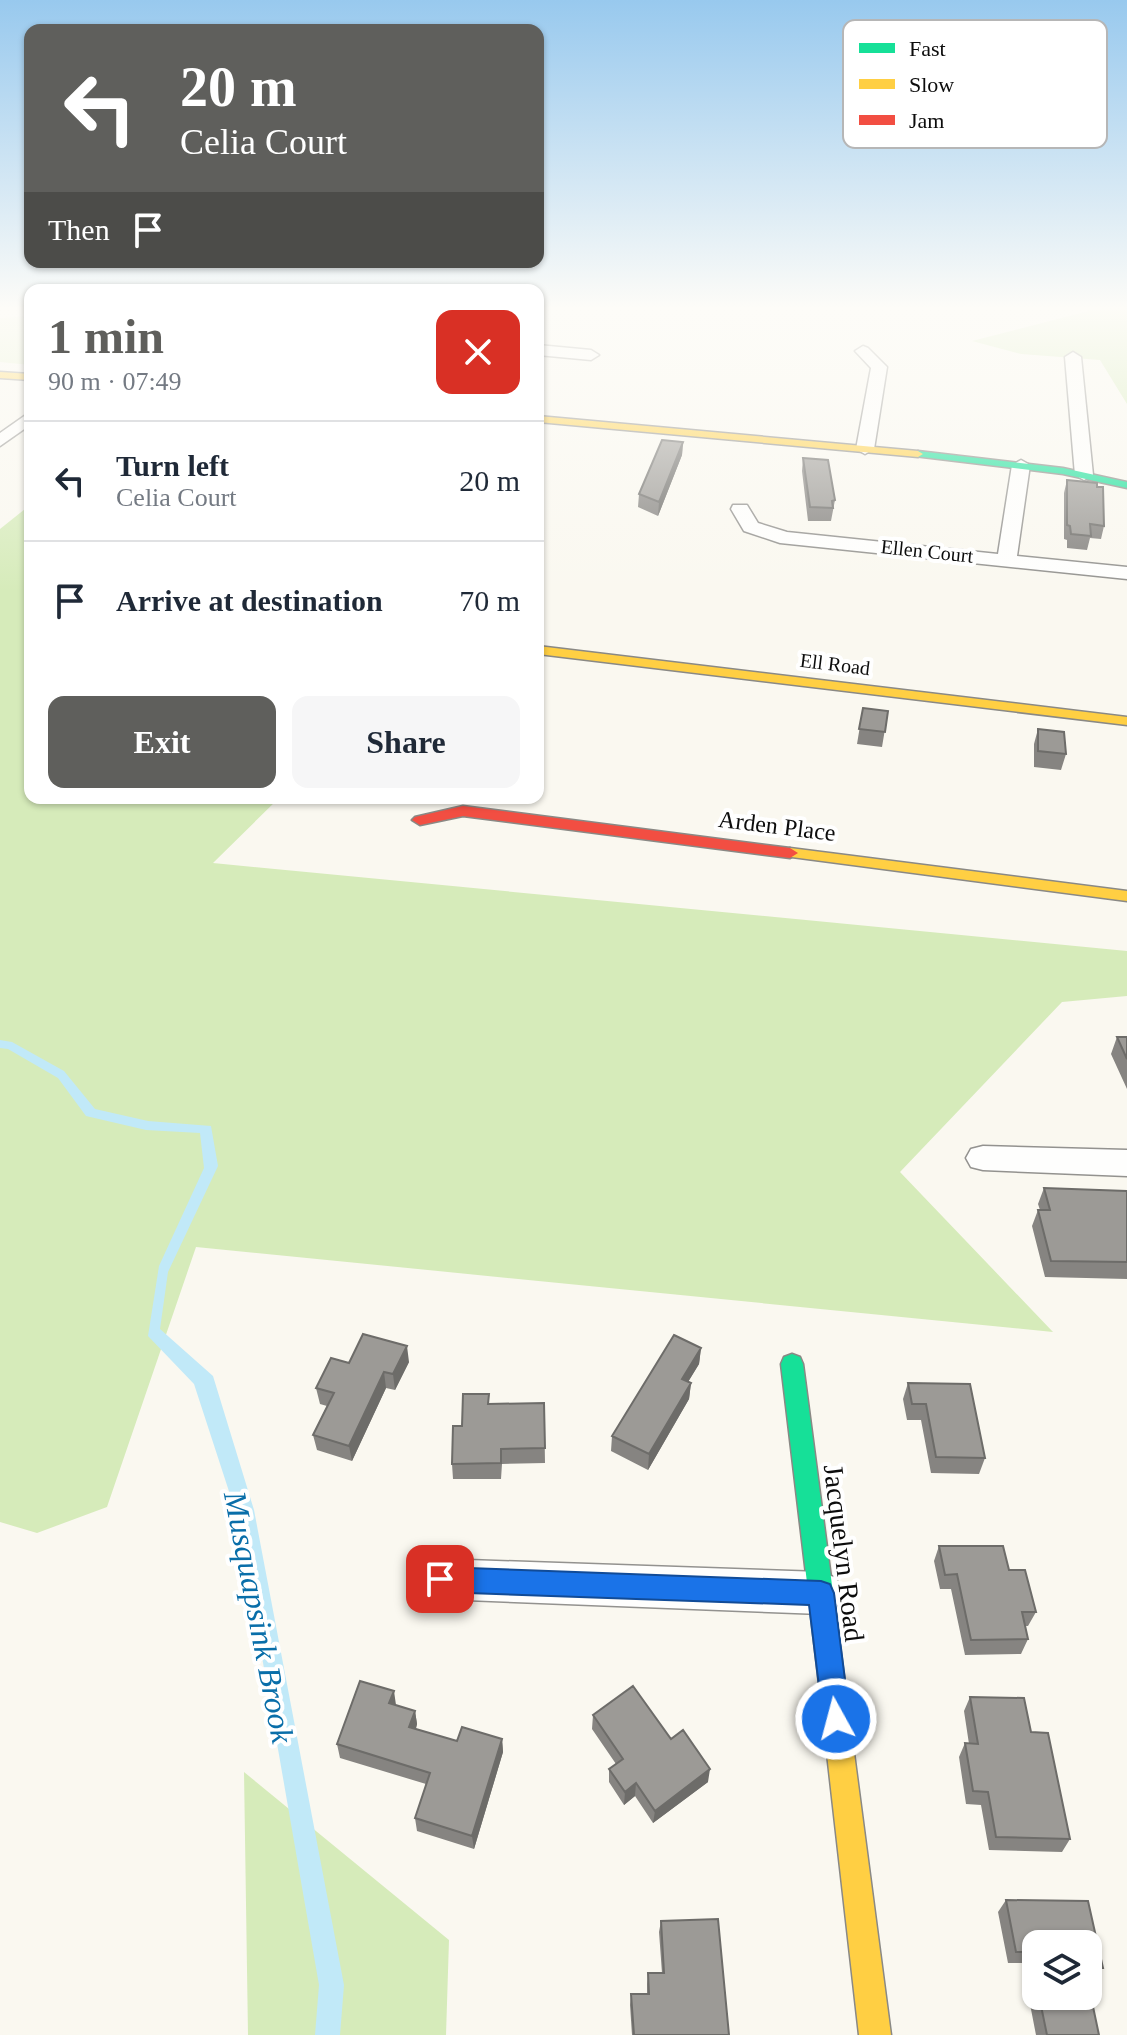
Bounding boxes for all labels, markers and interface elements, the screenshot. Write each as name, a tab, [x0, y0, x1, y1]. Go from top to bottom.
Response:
legend	[843, 20, 1107, 148]
text: Fast	[909, 36, 946, 61]
icon: left	[48, 56, 152, 160]
text: 20 m	[180, 56, 297, 118]
text: Slow	[909, 72, 954, 97]
text: Jam	[909, 108, 944, 133]
text: Celia Court	[180, 122, 347, 162]
icon: arrive	[126, 208, 170, 252]
text: Then	[48, 213, 110, 246]
text: 1 min	[48, 310, 164, 363]
button: close	[436, 310, 520, 394]
text: 90 m · 07:49	[48, 367, 182, 396]
text: Turn left	[116, 449, 229, 482]
icon: left	[48, 459, 92, 503]
text: 20 m	[459, 464, 520, 497]
text: Celia Court	[116, 483, 237, 512]
street label: Ellen Court	[880, 535, 975, 567]
icon: arrive	[48, 579, 92, 623]
text: Arrive at destination	[116, 584, 383, 617]
text: 70 m	[459, 584, 520, 617]
street label: Ell Road	[799, 649, 871, 679]
button: Exit	[48, 696, 276, 788]
button: Share	[292, 696, 520, 788]
street label: Arden Place	[717, 806, 837, 846]
street label: Jacquelyn Road	[818, 1463, 870, 1643]
water label: Musquapsink Brook	[217, 1487, 301, 1747]
pin	[406, 1545, 474, 1613]
icon: arrive	[418, 1557, 462, 1601]
position arrow	[794, 1677, 878, 1761]
map controls	[1022, 1930, 1102, 2010]
button: layers	[1022, 1930, 1102, 2010]

